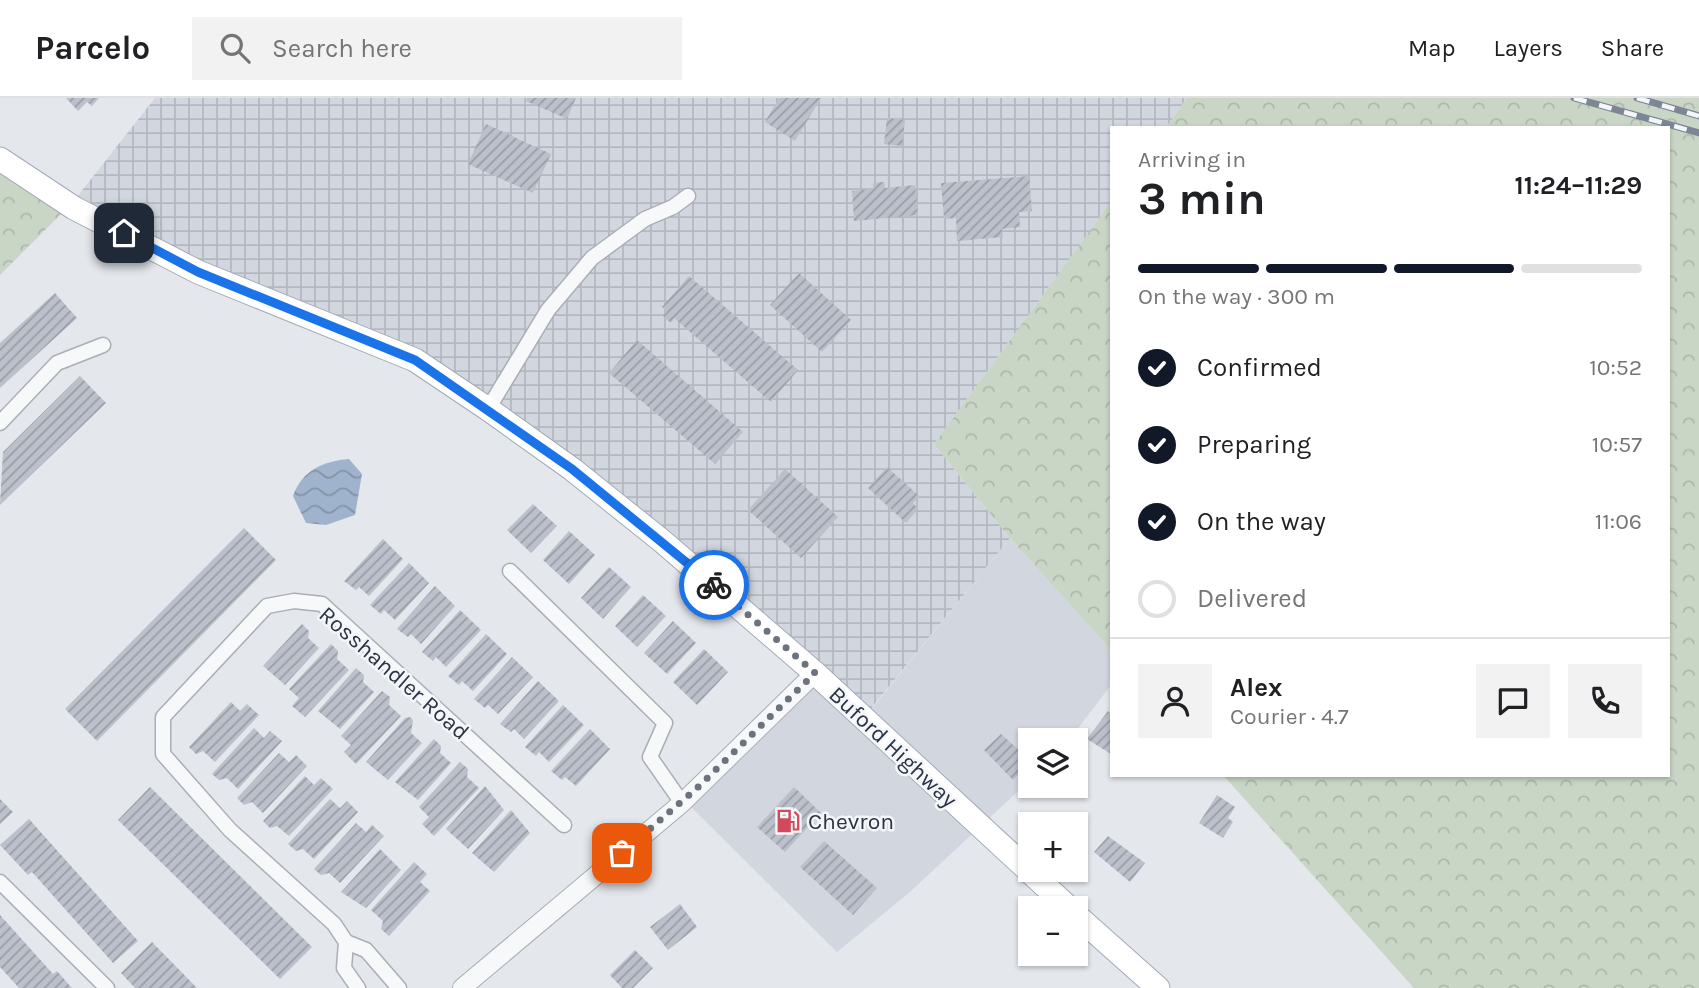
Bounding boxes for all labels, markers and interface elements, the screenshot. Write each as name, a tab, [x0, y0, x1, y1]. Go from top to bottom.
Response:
search box	[192, 17, 682, 80]
text: Parcelo	[35, 29, 150, 67]
icon: search	[216, 29, 254, 67]
text: Search here	[272, 33, 412, 64]
text: Map	[1408, 34, 1456, 62]
text: Layers	[1494, 34, 1563, 62]
text: Share	[1601, 34, 1664, 62]
text: Arriving in	[1138, 146, 1246, 173]
text: 11:24–11:29	[1514, 170, 1642, 201]
text: 3 min	[1138, 172, 1266, 226]
pin	[94, 203, 154, 263]
icon: home	[105, 214, 143, 252]
text: On the way · 300 m	[1138, 283, 1335, 310]
icon: check	[1138, 349, 1176, 387]
text: Confirmed	[1197, 352, 1322, 383]
text: 10:52	[1589, 354, 1642, 381]
icon: check	[1138, 426, 1176, 464]
text: Preparing	[1197, 429, 1311, 460]
text: 10:57	[1592, 431, 1642, 458]
icon: check	[1138, 503, 1176, 541]
text: On the way	[1197, 506, 1326, 537]
text: 11:06	[1595, 508, 1642, 535]
courier	[679, 550, 749, 620]
icon: bike	[695, 566, 733, 604]
text: Delivered	[1197, 583, 1307, 614]
street label: Rosshandler Road	[313, 601, 475, 745]
button: person	[1138, 664, 1212, 738]
button: chat	[1476, 664, 1550, 738]
button: phone	[1568, 664, 1642, 738]
text: Alex	[1230, 672, 1282, 703]
street label: Buford Highway	[823, 681, 963, 813]
text: Courier · 4.7	[1230, 703, 1349, 730]
map controls	[1018, 728, 1088, 966]
button: layers	[1018, 728, 1088, 798]
fuel station icon: Chevron	[774, 807, 802, 835]
place label: Chevron	[808, 808, 894, 835]
button: +	[1018, 812, 1088, 882]
pin	[592, 823, 652, 883]
icon: bag	[603, 834, 641, 872]
button: −	[1018, 896, 1088, 966]

